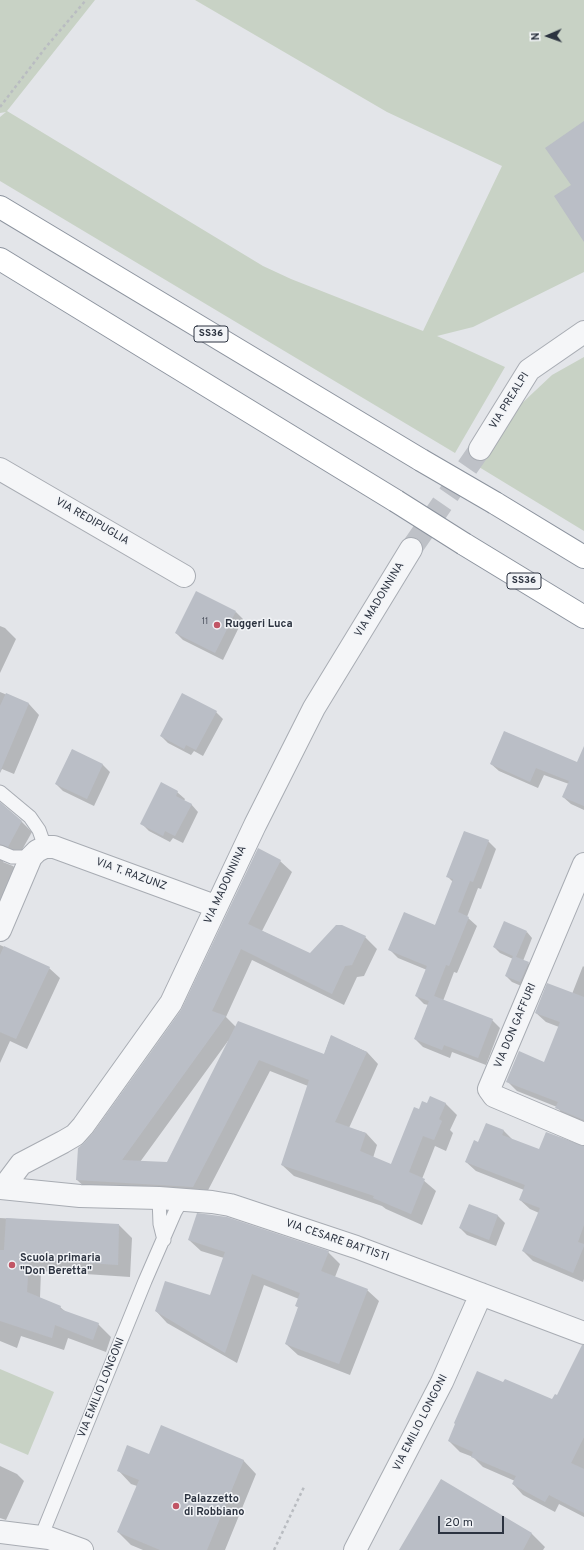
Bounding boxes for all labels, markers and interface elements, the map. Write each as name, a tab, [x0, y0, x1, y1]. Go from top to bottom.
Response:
north arrow	[528, 16, 568, 56]
text: N	[529, 32, 543, 41]
road number: SS36	[194, 326, 228, 342]
street label: VIA PREALPI	[487, 370, 533, 432]
street label: VIA REDIPUGLIA	[53, 496, 131, 548]
street label: VIA MADONNINA	[352, 560, 408, 640]
road number: SS36	[507, 573, 541, 589]
house number: 11	[202, 617, 208, 627]
place label: Ruggeri Luca	[225, 618, 293, 632]
marker: Ruggeri Luca	[212, 620, 222, 630]
street label: VIA MADONNINA	[202, 844, 250, 926]
street label: VIA T. RAZUNZ	[94, 856, 168, 894]
street label: VIA DON GAFFURI	[492, 982, 540, 1070]
street label: VIA CESARE BATTISTI	[284, 1217, 390, 1265]
place label: Scuola primaria "Don Beretta"	[20, 1252, 101, 1278]
marker: Scuola primaria "Don Beretta"	[7, 1260, 17, 1270]
street label: VIA EMILIO LONGONI	[76, 1336, 128, 1440]
street label: VIA EMILIO LONGONI	[391, 1372, 451, 1474]
place label: Palazzetto di Robbiano	[184, 1493, 244, 1519]
marker: Palazzetto di Robbiano	[171, 1501, 181, 1511]
scale bar	[440, 1508, 506, 1534]
text: 20 m	[445, 1515, 473, 1531]

